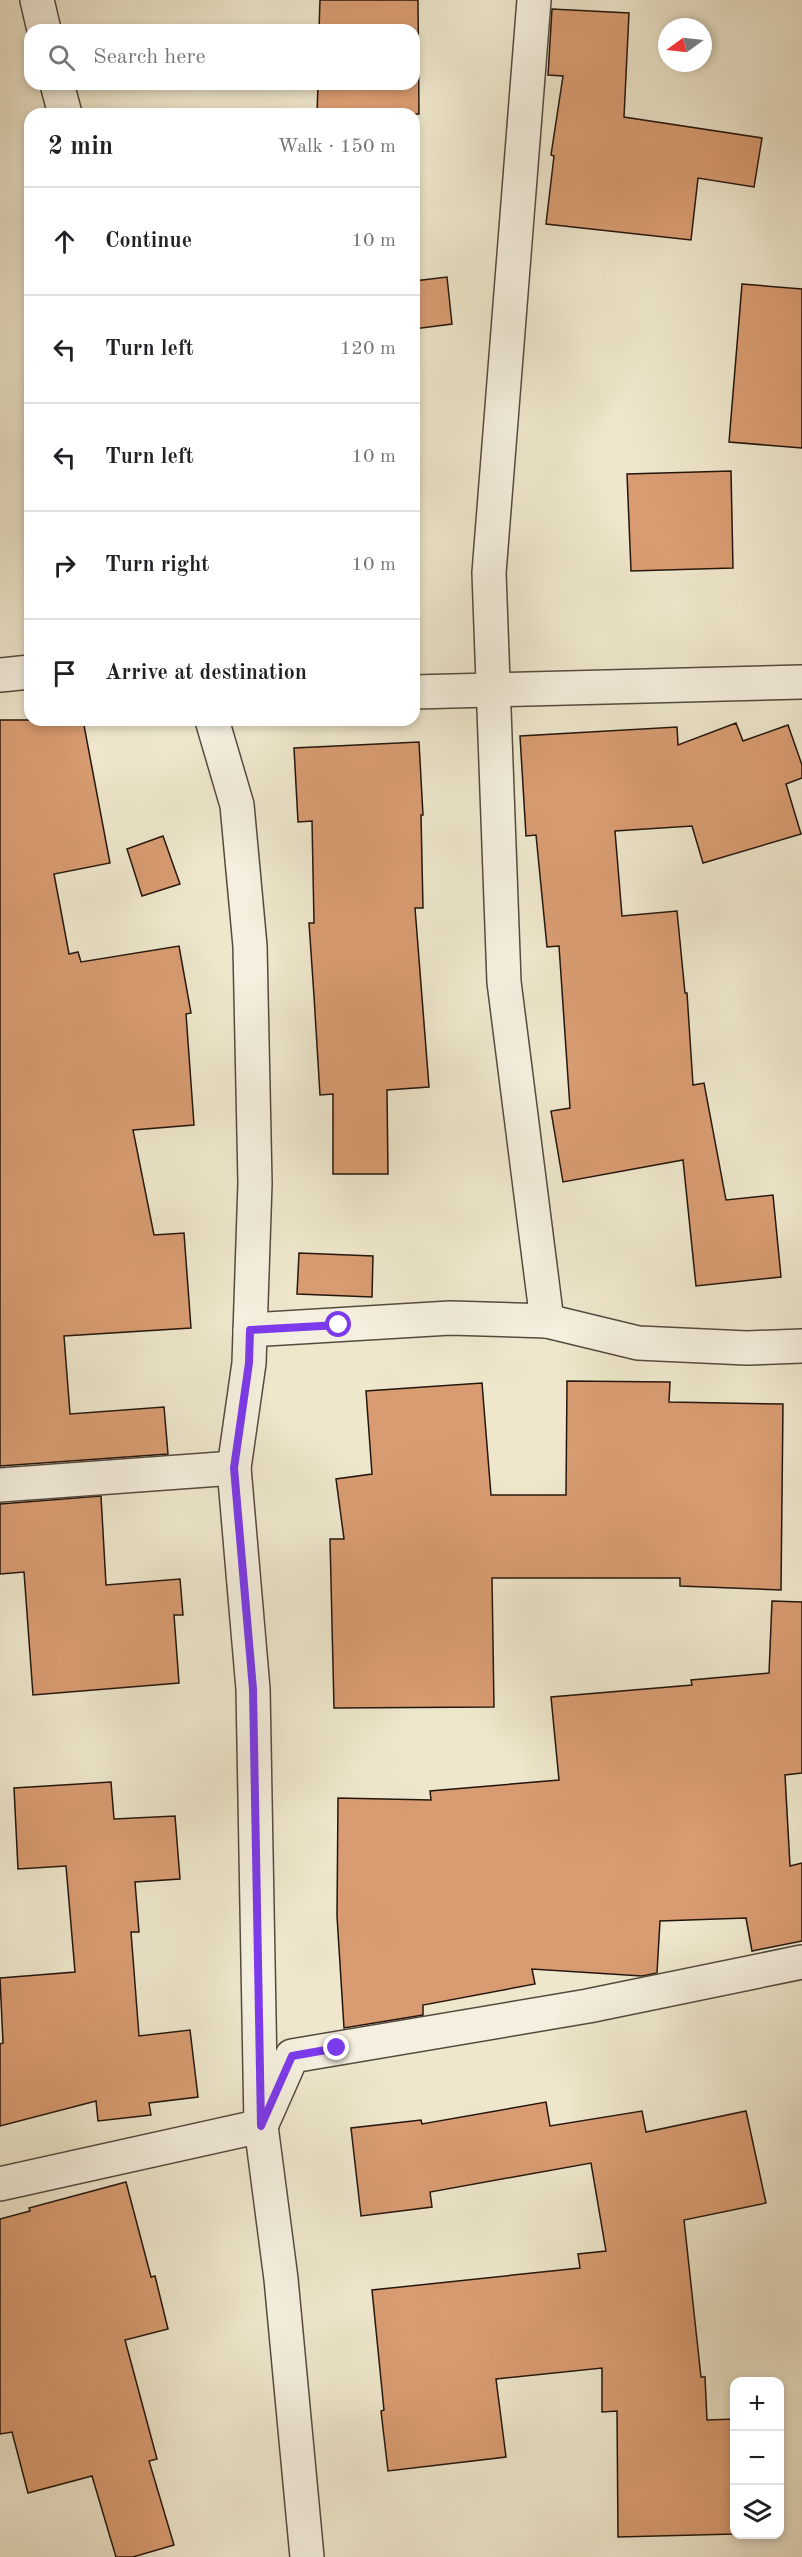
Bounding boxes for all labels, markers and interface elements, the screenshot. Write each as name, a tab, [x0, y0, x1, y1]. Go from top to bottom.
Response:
north arrow	[658, 18, 712, 72]
search box	[24, 24, 420, 90]
icon: search	[45, 41, 78, 74]
text: Search here	[93, 46, 206, 68]
text: 2 min	[48, 134, 113, 160]
text: Walk · 150 m	[277, 137, 396, 157]
icon: ahead	[48, 225, 81, 258]
text: Continue	[105, 230, 192, 252]
text: 10 m	[351, 231, 396, 251]
icon: left	[48, 333, 81, 366]
text: Turn left	[105, 338, 194, 360]
text: 120 m	[340, 339, 396, 359]
icon: left	[48, 441, 81, 474]
text: Turn left	[105, 446, 194, 468]
text: 10 m	[351, 447, 396, 467]
icon: right	[48, 549, 81, 582]
text: Turn right	[105, 554, 209, 576]
text: 10 m	[351, 555, 396, 575]
icon: arrive	[48, 657, 81, 690]
text: Arrive at destination	[105, 662, 307, 684]
route start	[325, 1311, 351, 1337]
route end	[323, 2034, 349, 2060]
map controls	[730, 2377, 784, 2539]
button: +	[730, 2377, 784, 2431]
button: −	[730, 2431, 784, 2485]
button: layers	[730, 2485, 784, 2539]

